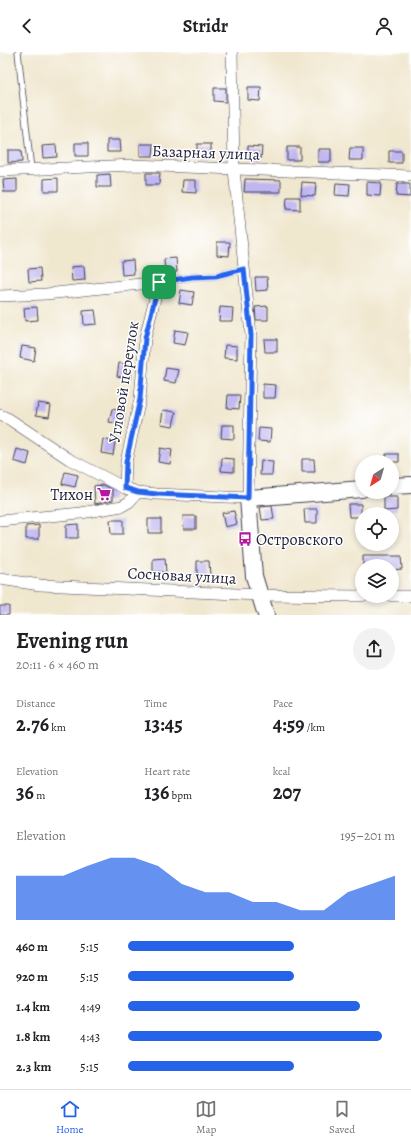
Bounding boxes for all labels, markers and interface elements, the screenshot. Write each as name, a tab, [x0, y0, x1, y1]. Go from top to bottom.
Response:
text: Stridr	[183, 14, 228, 38]
icon: back	[16, 15, 38, 37]
icon: person	[373, 15, 395, 37]
street label: Базарная улица	[152, 140, 261, 166]
pin	[142, 265, 176, 299]
icon: arrive	[148, 271, 170, 293]
street label: Угловой переулок	[103, 320, 144, 445]
north arrow	[355, 455, 399, 499]
map controls	[355, 455, 399, 603]
place label: Тихон	[50, 484, 93, 506]
supermarket icon: Тихон	[96, 486, 112, 502]
button: locate	[355, 507, 399, 551]
place label: Островского	[256, 529, 343, 551]
bus stop icon: Островского	[237, 531, 253, 547]
button: layers	[355, 559, 399, 603]
street label: Сосновая улица	[127, 562, 237, 590]
text: Evening run	[16, 626, 128, 656]
button: share	[353, 628, 395, 670]
text: 20:11 · 6 × 460 m	[16, 656, 99, 673]
text: Distance	[16, 696, 55, 711]
text: Time	[144, 696, 167, 711]
text: Pace	[273, 696, 293, 711]
text: 2.76	[16, 711, 49, 738]
text: 13:45	[144, 711, 183, 738]
text: 4:59	[273, 711, 305, 738]
text: km	[49, 720, 66, 735]
text: /km	[305, 720, 325, 735]
text: Elevation	[16, 764, 58, 779]
text: Heart rate	[144, 764, 190, 779]
text: kcal	[273, 764, 290, 779]
text: 36	[16, 779, 34, 806]
text: 136	[144, 779, 169, 806]
text: 207	[273, 779, 301, 806]
text: m	[34, 788, 45, 803]
text: bpm	[169, 788, 192, 803]
text: Elevation	[16, 827, 66, 844]
text: 195–201 m	[340, 827, 395, 844]
text: 460 m	[16, 938, 48, 955]
text: 5:15	[80, 938, 99, 955]
text: 920 m	[16, 968, 48, 985]
text: 5:15	[80, 968, 99, 985]
text: 1.4 km	[16, 998, 50, 1015]
text: 4:49	[80, 998, 101, 1015]
text: 1.8 km	[16, 1028, 50, 1045]
text: 4:43	[80, 1028, 100, 1045]
text: 2.3 km	[16, 1058, 51, 1075]
text: 5:15	[80, 1058, 99, 1075]
tab: Home	[56, 1098, 84, 1137]
tab: Map	[195, 1098, 217, 1137]
tab: Saved	[329, 1098, 355, 1137]

